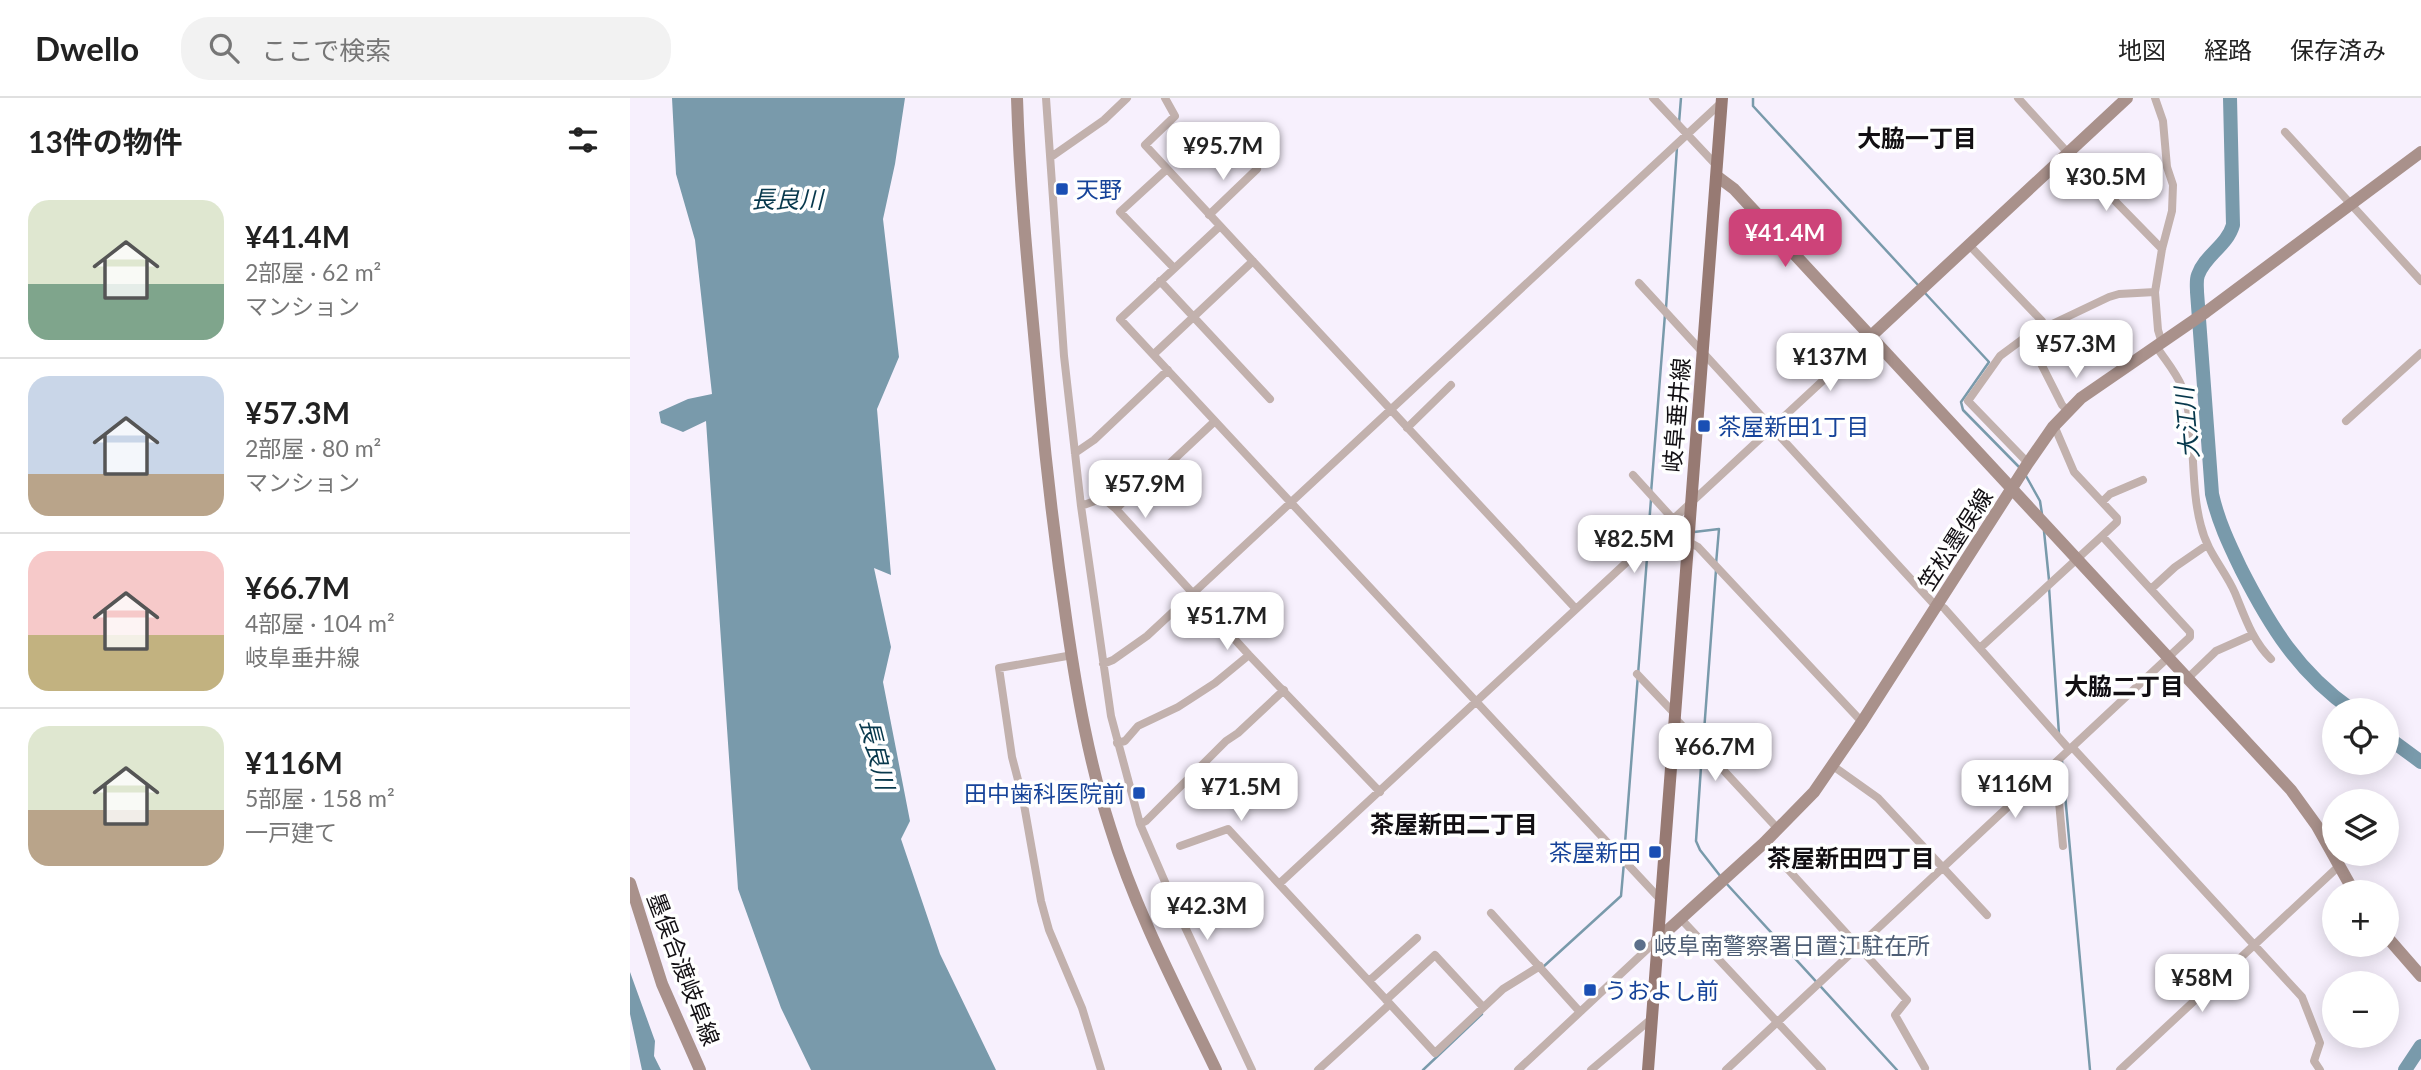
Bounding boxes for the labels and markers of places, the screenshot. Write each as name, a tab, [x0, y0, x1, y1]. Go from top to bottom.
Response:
pin: ¥95.7M	[1166, 122, 1280, 182]
pin: ¥30.5M	[2049, 153, 2163, 213]
place label: 天野	[1076, 175, 1122, 203]
marker: 天野	[1054, 181, 1070, 197]
pin: ¥41.4M	[1728, 209, 1842, 269]
pin: ¥57.3M	[2019, 320, 2133, 380]
pin: ¥137M	[1781, 334, 1879, 393]
place label: 茶屋新田1丁目	[1718, 412, 1869, 440]
marker: 茶屋新田1丁目	[1696, 418, 1712, 434]
pin: ¥57.9M	[1088, 460, 1202, 520]
pin: ¥82.5M	[1577, 516, 1691, 575]
pin: ¥51.7M	[1170, 592, 1284, 652]
pin: ¥66.7M	[1658, 724, 1772, 783]
pin: ¥116M	[1966, 760, 2064, 820]
pin: ¥71.5M	[1184, 764, 1298, 823]
place label: 田中歯科医院前	[964, 779, 1125, 807]
marker: 田中歯科医院前	[1131, 785, 1147, 801]
place label: 茶屋新田	[1549, 838, 1641, 866]
marker: 茶屋新田	[1647, 844, 1663, 860]
pin: ¥42.3M	[1150, 882, 1264, 942]
place label: 岐阜南警察署日置江駐在所	[1654, 931, 1930, 959]
marker: 岐阜南警察署日置江駐在所	[1632, 937, 1648, 953]
pin: ¥58M	[2161, 954, 2243, 1014]
place label: うおよし前	[1604, 976, 1719, 1004]
marker: うおよし前	[1582, 982, 1598, 998]

